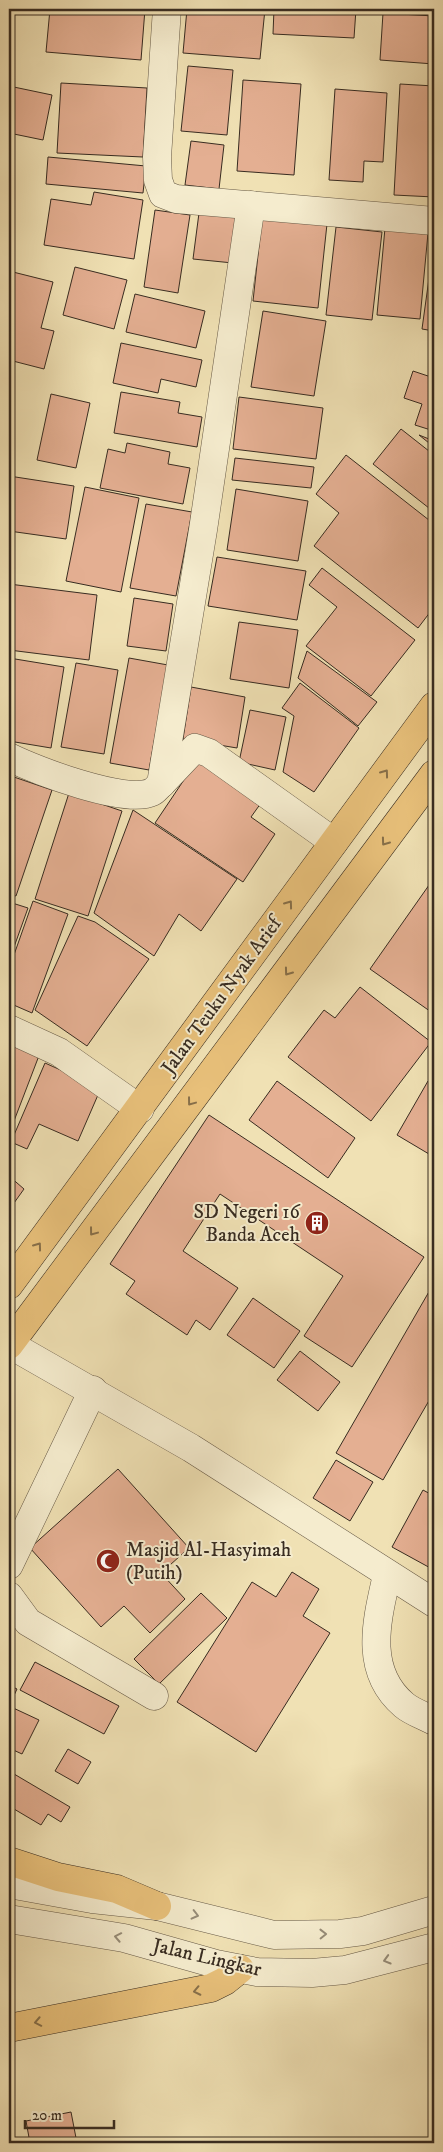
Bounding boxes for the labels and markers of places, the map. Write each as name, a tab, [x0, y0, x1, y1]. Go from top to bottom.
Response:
place label: SD Negeri 16 Banda Aceh	[193, 1200, 301, 1248]
building icon: SD Negeri 16 Banda Aceh	[304, 1210, 330, 1236]
place label: Masjid Al-Hasyimah (Putih)	[126, 1538, 292, 1586]
mosque icon: Masjid Al-Hasyimah (Putih)	[95, 1548, 121, 1574]

